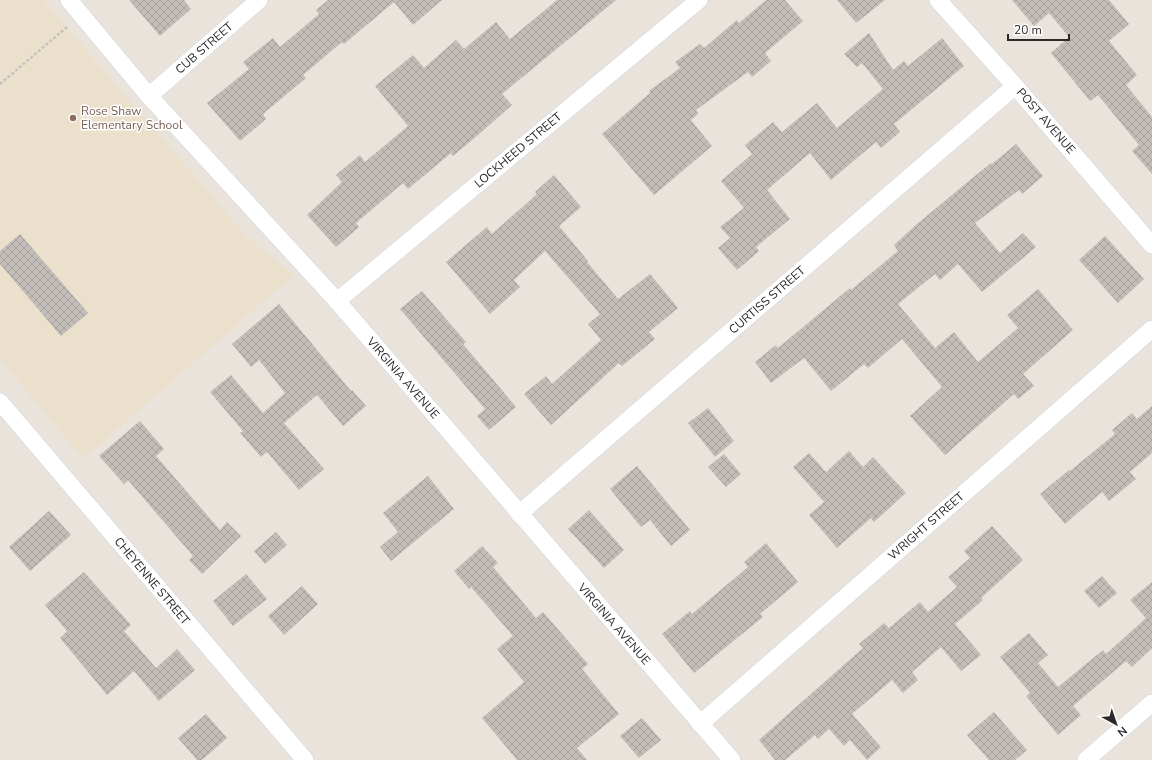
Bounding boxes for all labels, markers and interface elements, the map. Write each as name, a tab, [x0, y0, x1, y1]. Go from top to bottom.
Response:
scale bar	[1008, 16, 1069, 42]
street label: CUB STREET	[172, 18, 237, 78]
text: 20 m	[1014, 22, 1042, 38]
street label: POST AVENUE	[1013, 85, 1079, 157]
place label: Rose Shaw Elementary School	[81, 103, 183, 133]
street label: LOCKHEED STREET	[471, 108, 566, 191]
marker: Rose Shaw Elementary School	[68, 113, 78, 123]
street label: CURTISS STREET	[725, 262, 809, 338]
street label: VIRGINIA AVENUE	[363, 333, 443, 422]
street label: WRIGHT STREET	[885, 488, 968, 564]
street label: CHEYENNE STREET	[111, 534, 194, 629]
street label: VIRGINIA AVENUE	[574, 579, 654, 668]
north arrow	[1096, 704, 1136, 744]
text: N	[1114, 723, 1130, 740]

